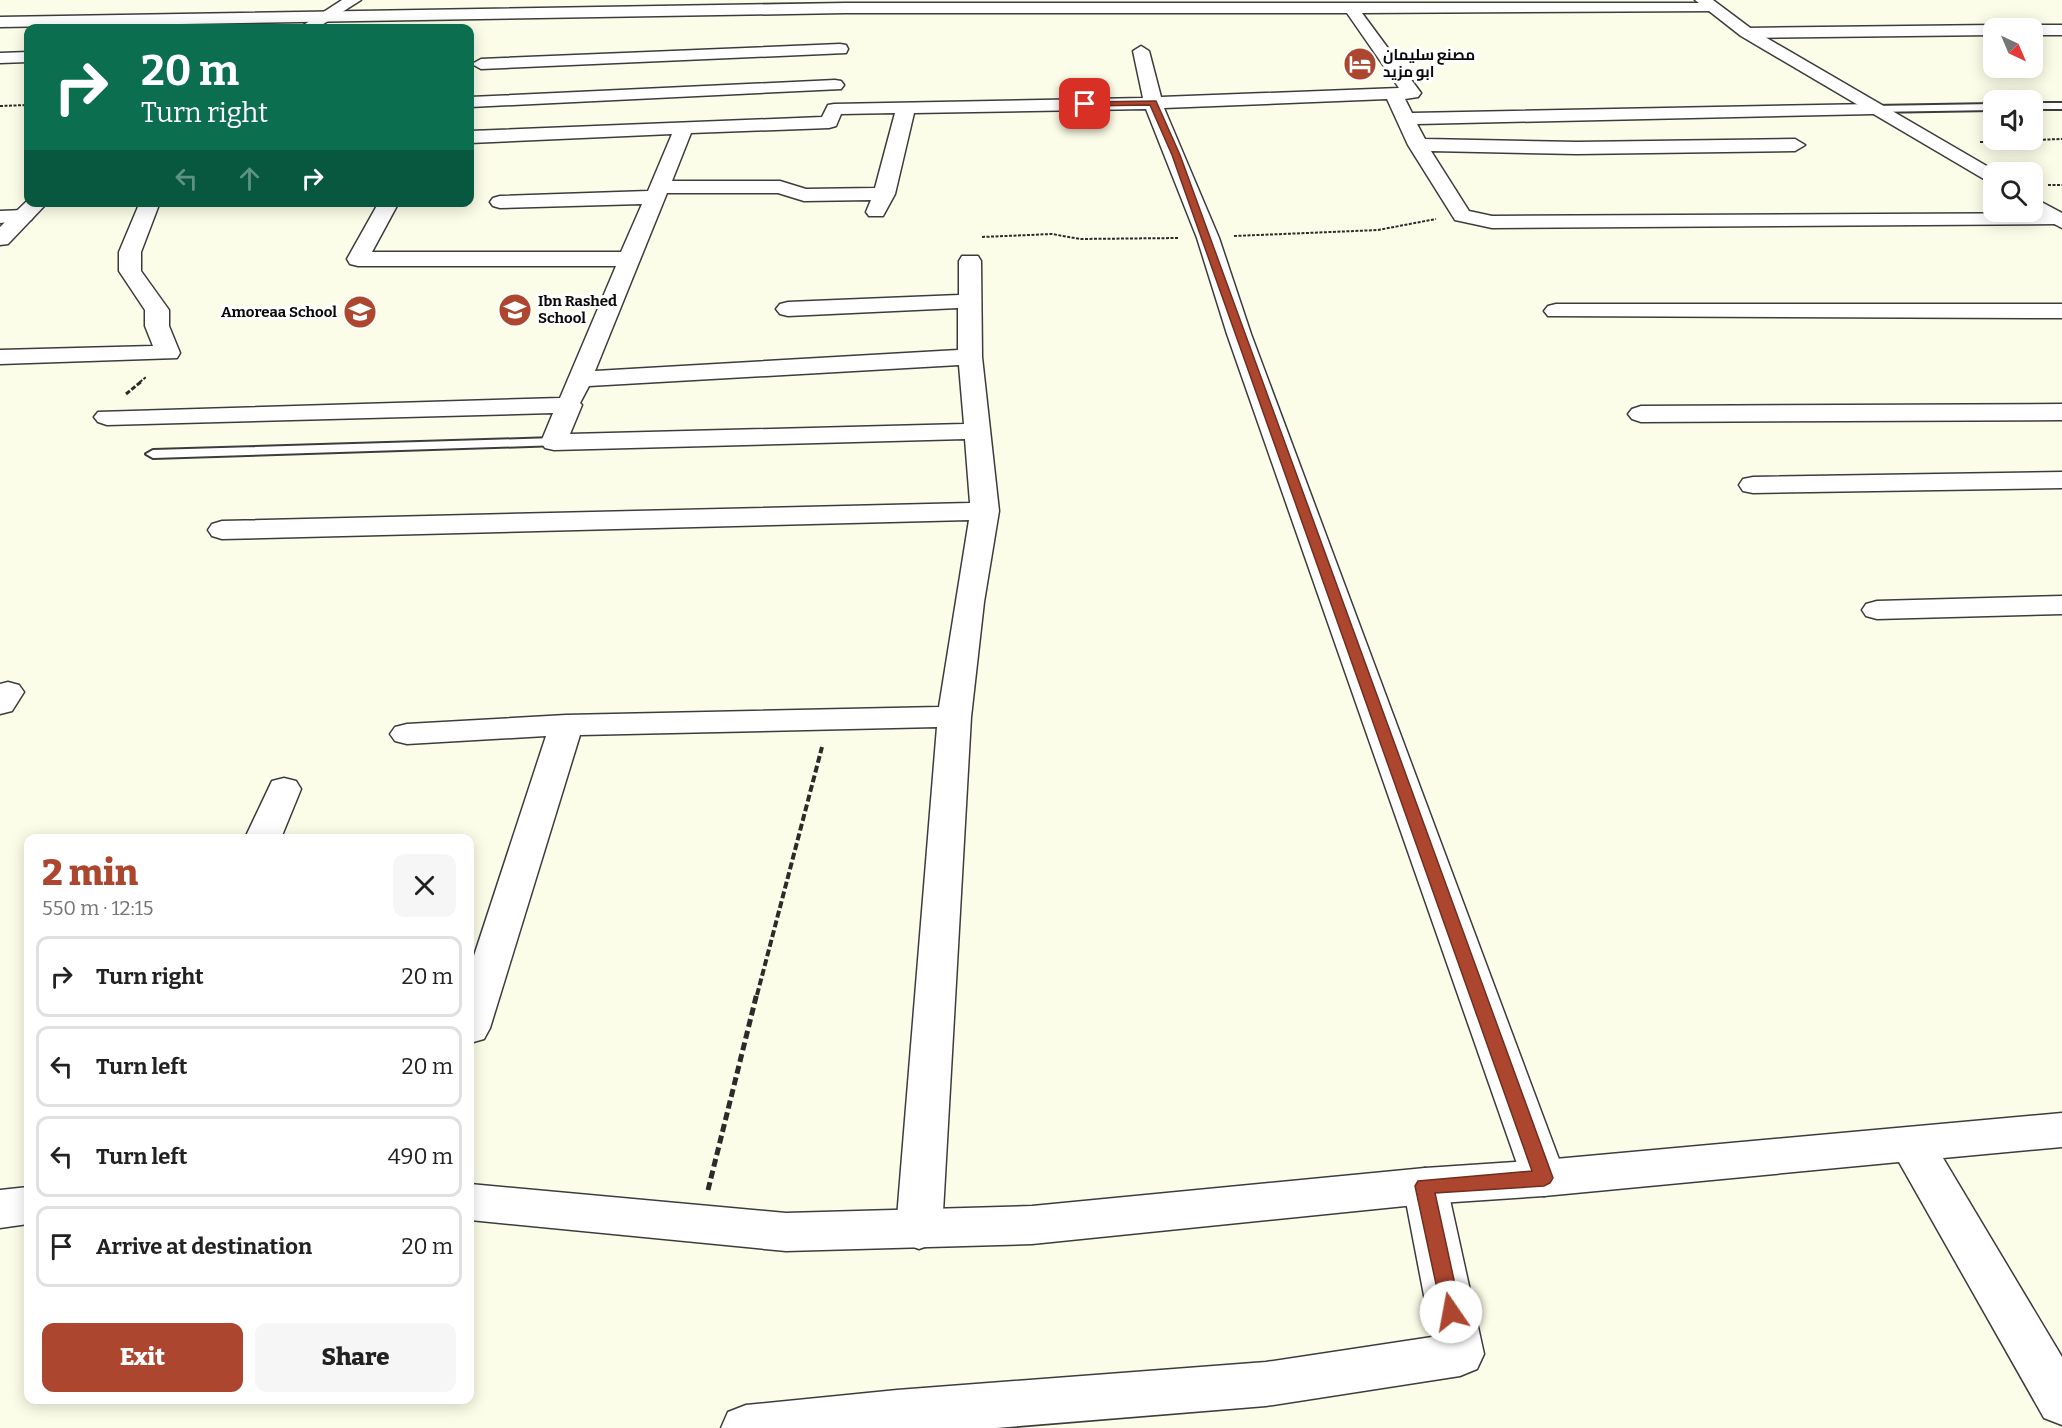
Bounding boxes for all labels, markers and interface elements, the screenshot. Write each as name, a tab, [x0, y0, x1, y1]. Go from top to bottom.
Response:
north arrow	[1983, 18, 2043, 78]
map controls	[1983, 18, 2043, 222]
text: 20 m	[141, 46, 239, 96]
hotel icon: مصنع سليمان ابو مزيد	[1342, 46, 1378, 82]
place label: مصنع سليمان ابو مزيد	[1383, 46, 1475, 81]
icon: right	[42, 48, 120, 126]
pin	[1059, 78, 1110, 129]
icon: arrive	[1068, 87, 1101, 120]
button: sound	[1983, 90, 2043, 150]
text: Turn right	[141, 97, 268, 129]
icon: left	[170, 162, 203, 195]
icon: ahead	[233, 162, 266, 195]
icon: right	[296, 162, 329, 195]
button: search	[1983, 162, 2043, 222]
school or university icon: Ibn Rashed School	[497, 292, 533, 328]
place label: Ibn Rashed School	[538, 292, 617, 327]
school or university icon: Amoreaa School	[342, 294, 378, 330]
place label: Amoreaa School	[221, 303, 337, 321]
text: 2 min	[42, 851, 138, 895]
button: close	[393, 854, 456, 917]
text: 550 m · 12:15	[42, 896, 154, 920]
icon: right	[45, 960, 78, 993]
text: Turn right	[96, 963, 204, 990]
text: 20 m	[402, 963, 453, 990]
icon: left	[45, 1050, 78, 1083]
text: Turn left	[96, 1053, 188, 1080]
text: 20 m	[402, 1053, 453, 1080]
icon: left	[45, 1140, 78, 1173]
text: Turn left	[96, 1143, 188, 1170]
text: 490 m	[388, 1143, 453, 1170]
icon: arrive	[45, 1230, 78, 1263]
text: Arrive at destination	[96, 1233, 312, 1260]
text: 20 m	[402, 1233, 453, 1260]
position arrow	[1419, 1280, 1483, 1344]
button: Exit	[42, 1323, 243, 1392]
button: Share	[255, 1323, 456, 1392]

